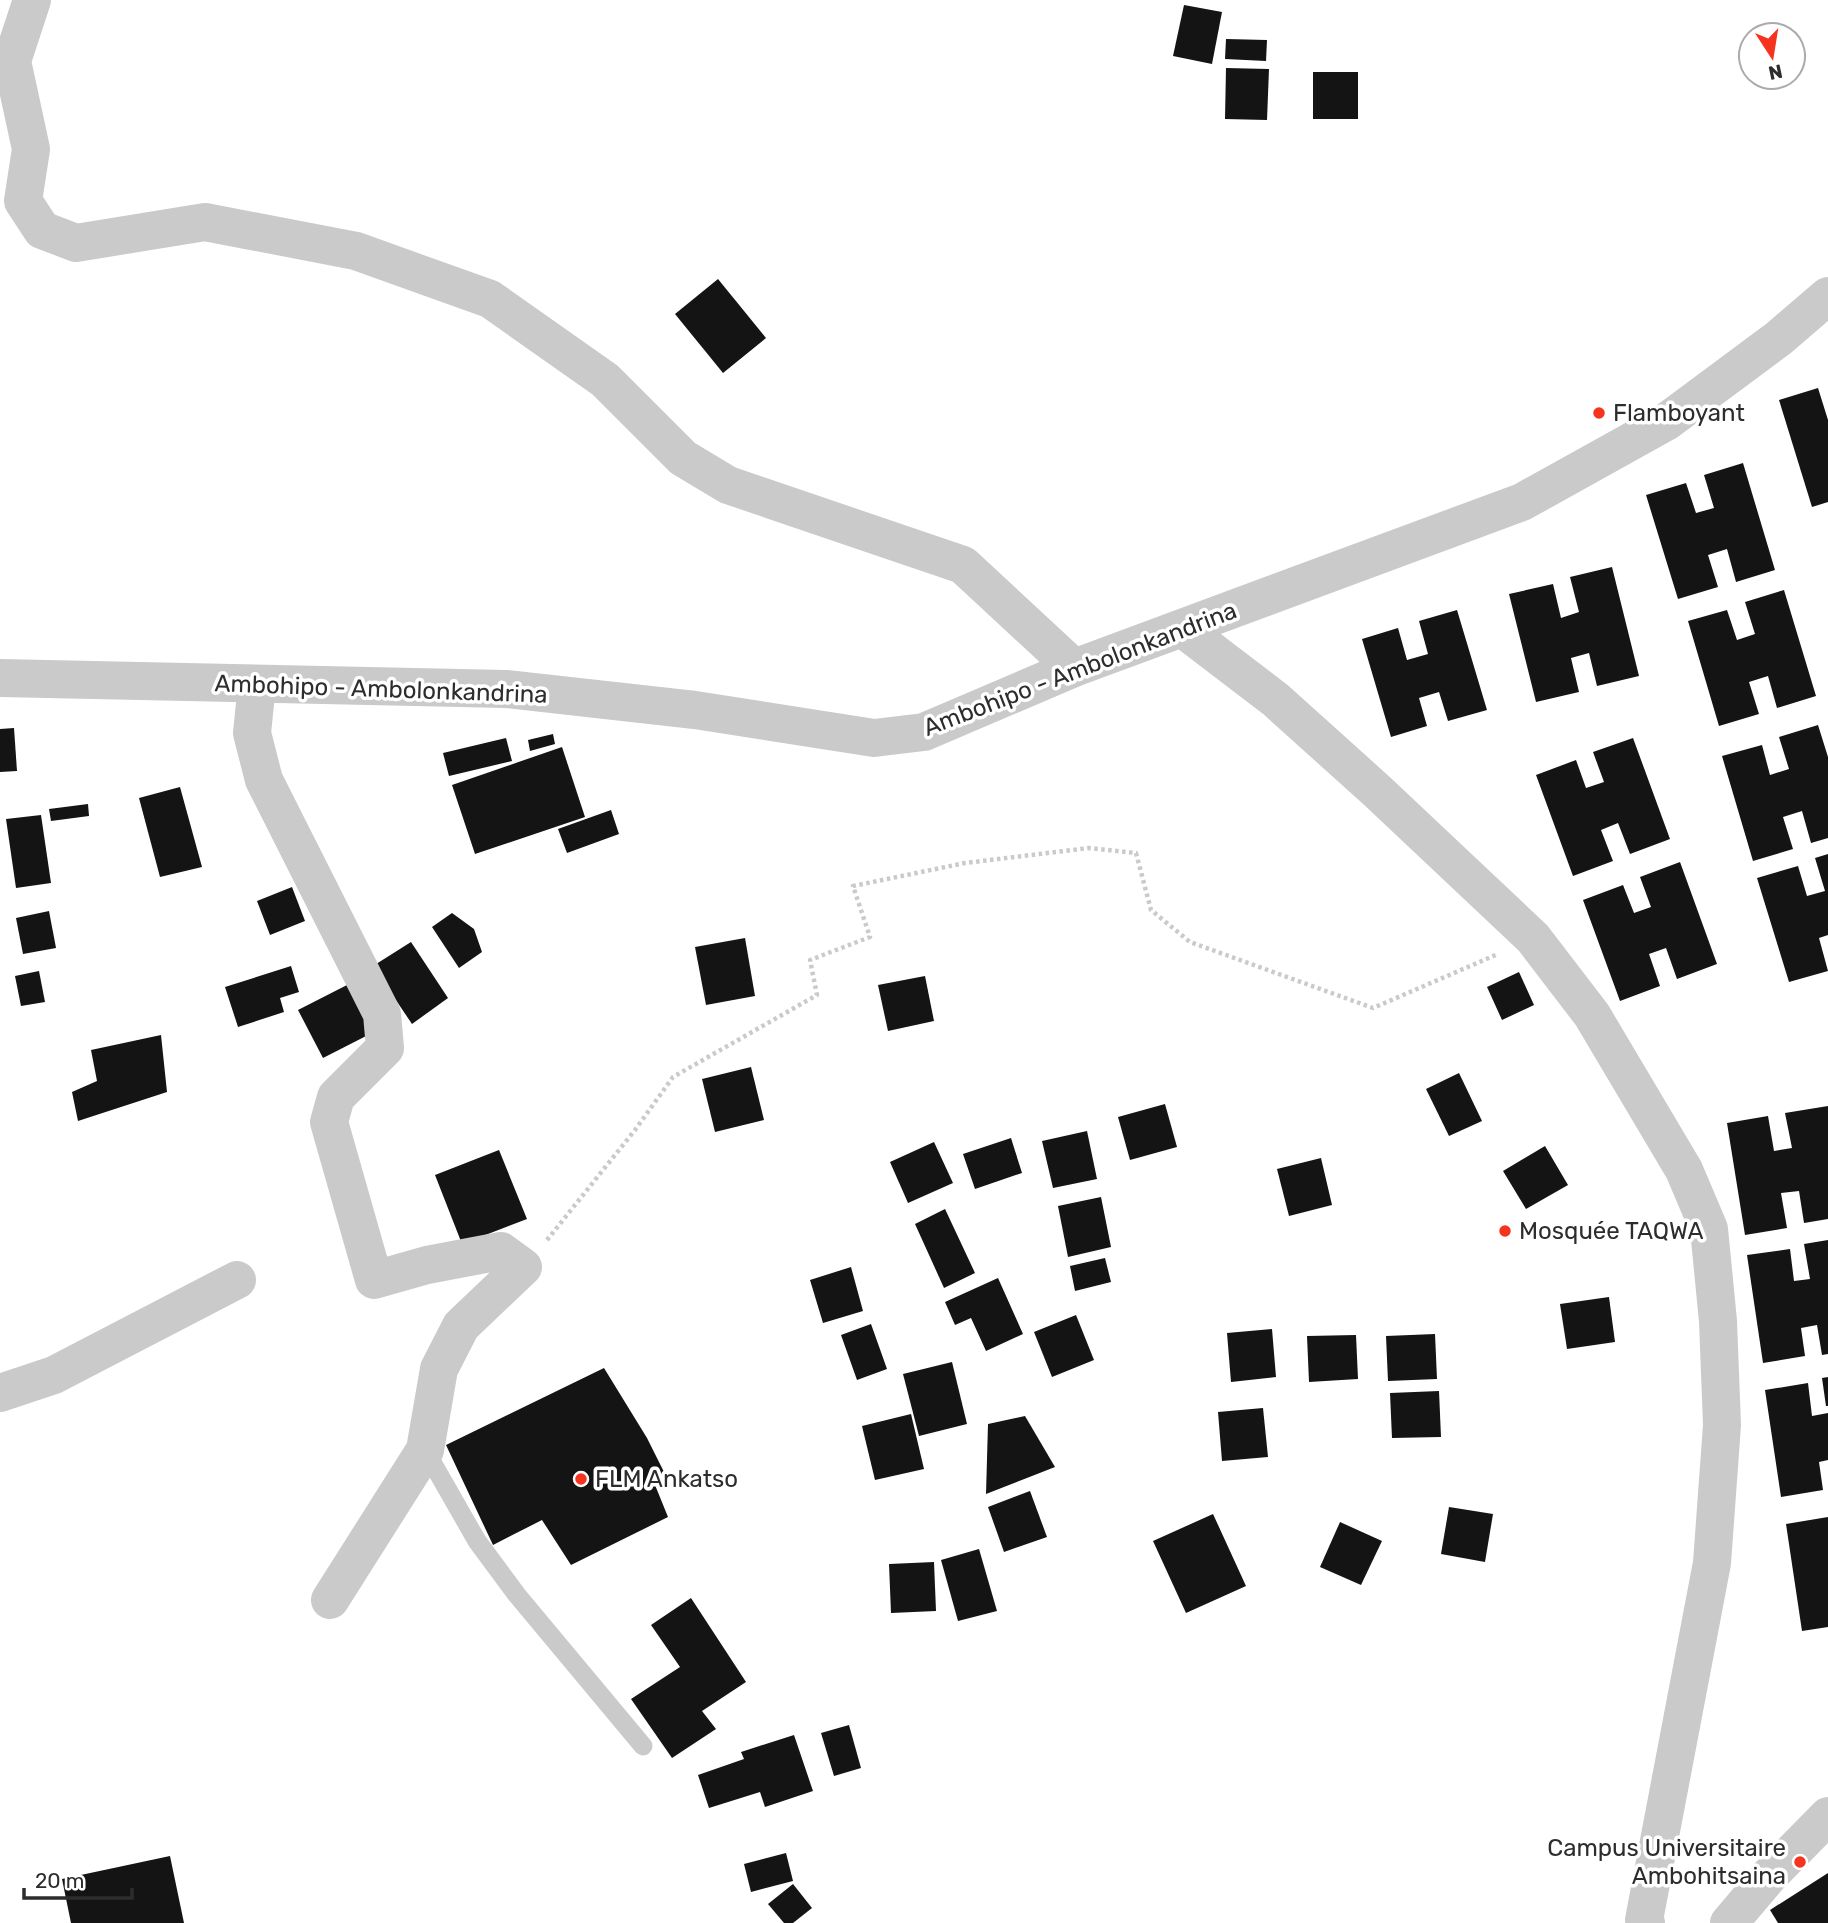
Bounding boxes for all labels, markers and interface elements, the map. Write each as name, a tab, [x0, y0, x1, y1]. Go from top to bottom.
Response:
north arrow	[1737, 21, 1807, 91]
text: N	[1766, 59, 1785, 85]
place label: Flamboyant	[1613, 399, 1745, 427]
marker: Flamboyant	[1591, 405, 1607, 421]
street label: Ambohipo - Ambolonkandrina	[919, 596, 1241, 742]
street label: Ambohipo - Ambolonkandrina	[214, 669, 548, 709]
place label: Mosquée TAQWA	[1519, 1217, 1704, 1245]
marker: Mosquée TAQWA	[1497, 1223, 1513, 1239]
place label: FLM Ankatso	[595, 1465, 738, 1493]
marker: FLM Ankatso	[573, 1471, 589, 1487]
place label: Campus Universitaire Ambohitsaina	[1547, 1834, 1786, 1890]
marker: Campus Universitaire Ambohitsaina	[1792, 1854, 1808, 1870]
scale bar	[24, 1856, 133, 1900]
text: 20 m	[35, 1868, 84, 1893]

